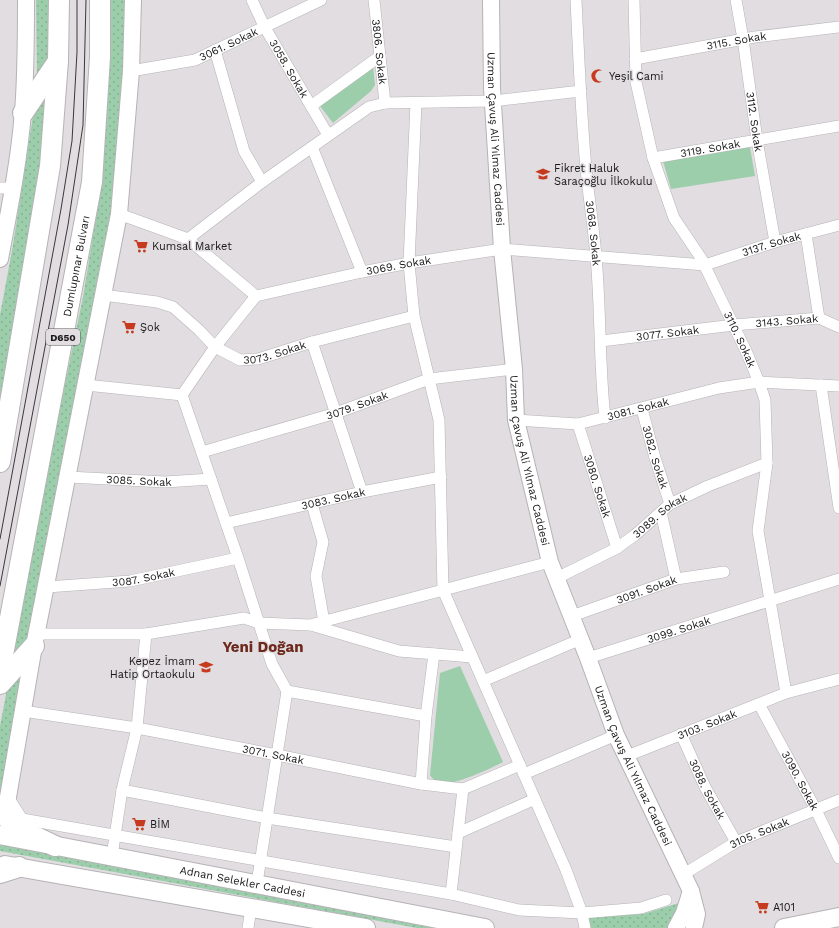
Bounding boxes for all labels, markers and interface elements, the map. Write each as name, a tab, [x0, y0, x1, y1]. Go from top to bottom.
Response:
street label: 3806. Sokak	[370, 18, 389, 85]
street label: 3061. Sokak	[197, 25, 260, 64]
street label: 3115. Sokak	[705, 29, 767, 52]
street label: 3058. Sokak	[267, 37, 311, 100]
street label: Uzman Çavuş Ali Yılmaz Caddesi	[485, 52, 507, 226]
mosque icon: Yeşil Cami	[590, 68, 606, 84]
place label: Yeşil Cami	[609, 70, 664, 83]
street label: 3112. Sokak	[744, 91, 765, 153]
street label: 3119. Sokak	[679, 137, 741, 160]
place label: Fikret Haluk Saraçoğlu İlkokulu	[554, 162, 653, 188]
school or university icon: Fikret Haluk Saraçoğlu İlkokulu	[535, 166, 551, 182]
street label: 3068. Sokak	[583, 200, 603, 267]
street label: Dumlupınar Bulvarı	[60, 214, 92, 318]
street label: 3137. Sokak	[740, 229, 802, 259]
supermarket icon: Kumsal Market	[133, 238, 149, 254]
place label: Kumsal Market	[152, 240, 232, 253]
street label: 3069. Sokak	[365, 253, 432, 278]
street label: 3110. Sokak	[721, 309, 759, 369]
street label: 3143. Sokak	[755, 312, 819, 330]
supermarket icon: Şok	[121, 319, 137, 335]
place label: Şok	[140, 321, 160, 334]
street label: 3077. Sokak	[635, 323, 700, 343]
road number: D650	[46, 329, 80, 345]
street label: 3073. Sokak	[243, 338, 307, 366]
street label: Uzman Çavuş Ali Yılmaz Caddesi	[508, 375, 552, 547]
street label: 3079. Sokak	[325, 388, 390, 422]
street label: 3081. Sokak	[606, 395, 670, 423]
street label: 3082. Sokak	[640, 424, 671, 490]
street label: 3080. Sokak	[581, 453, 614, 519]
street label: 3085. Sokak	[106, 472, 172, 489]
street label: 3083. Sokak	[300, 485, 366, 512]
street label: 3089. Sokak	[630, 491, 689, 541]
street label: 3087. Sokak	[111, 565, 176, 589]
street label: 3091. Sokak	[614, 573, 678, 606]
street label: 3099. Sokak	[645, 613, 712, 646]
district label: Yeni Doğan	[223, 638, 303, 656]
place label: Kepez İmam Hatip Ortaokulu	[110, 654, 195, 681]
school or university icon: Kepez İmam Hatip Ortaokulu	[198, 659, 214, 675]
street label: Uzman Çavuş Ali Yılmaz Caddesi	[592, 684, 675, 848]
street label: 3103. Sokak	[675, 707, 739, 742]
street label: 3071. Sokak	[241, 742, 305, 767]
street label: 3090. Sokak	[779, 749, 822, 813]
street label: 3088. Sokak	[687, 757, 728, 821]
street label: 3105. Sokak	[727, 815, 791, 851]
supermarket icon: BİM	[131, 816, 147, 832]
place label: BİM	[150, 817, 170, 831]
street label: Adnan Selekler Caddesi	[179, 863, 307, 900]
supermarket icon: A101	[754, 899, 770, 915]
place label: A101	[773, 901, 795, 914]

